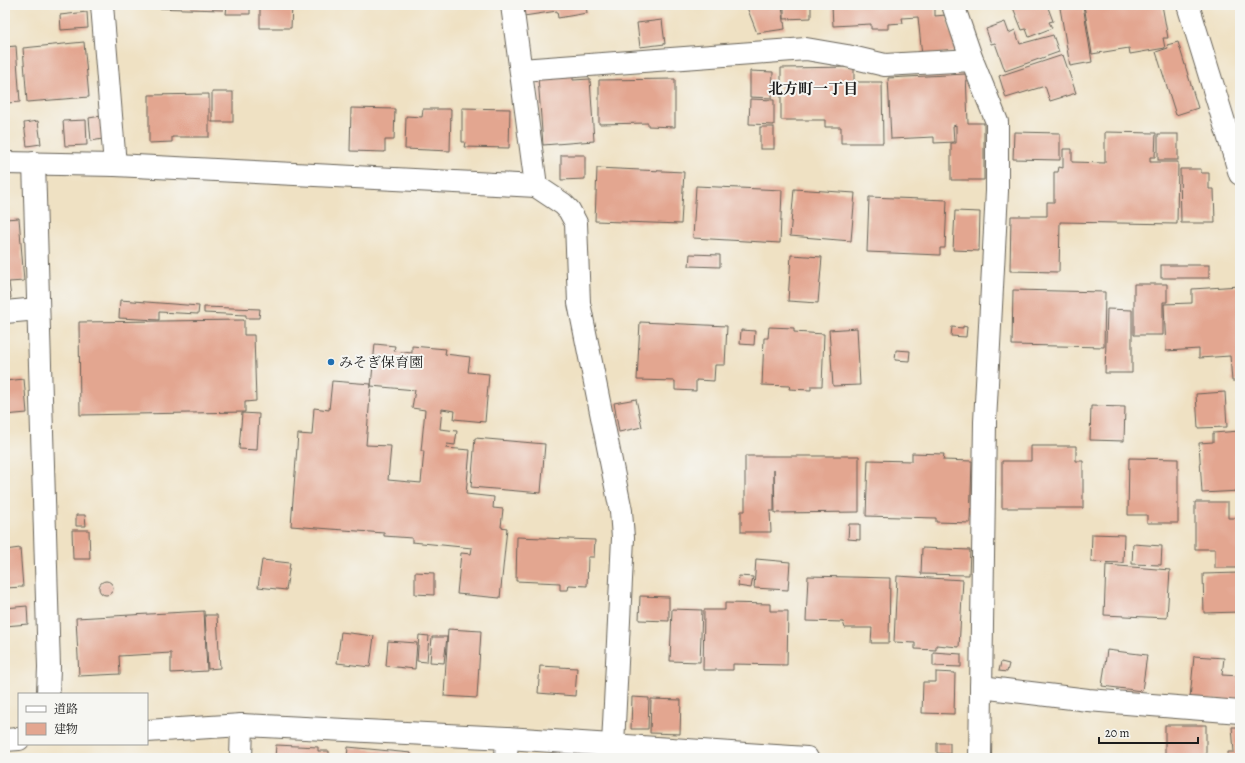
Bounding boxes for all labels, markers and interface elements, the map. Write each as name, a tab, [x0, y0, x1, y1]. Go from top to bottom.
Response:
district label: 北方町一丁目	[768, 79, 858, 99]
place label: みそぎ保育園	[339, 353, 423, 372]
marker: みそぎ保育園	[326, 357, 336, 367]
legend	[18, 693, 148, 745]
text: 道路	[54, 701, 78, 717]
scale bar	[1099, 719, 1198, 745]
text: 建物	[54, 721, 78, 737]
text: 20 m	[1105, 725, 1129, 741]

